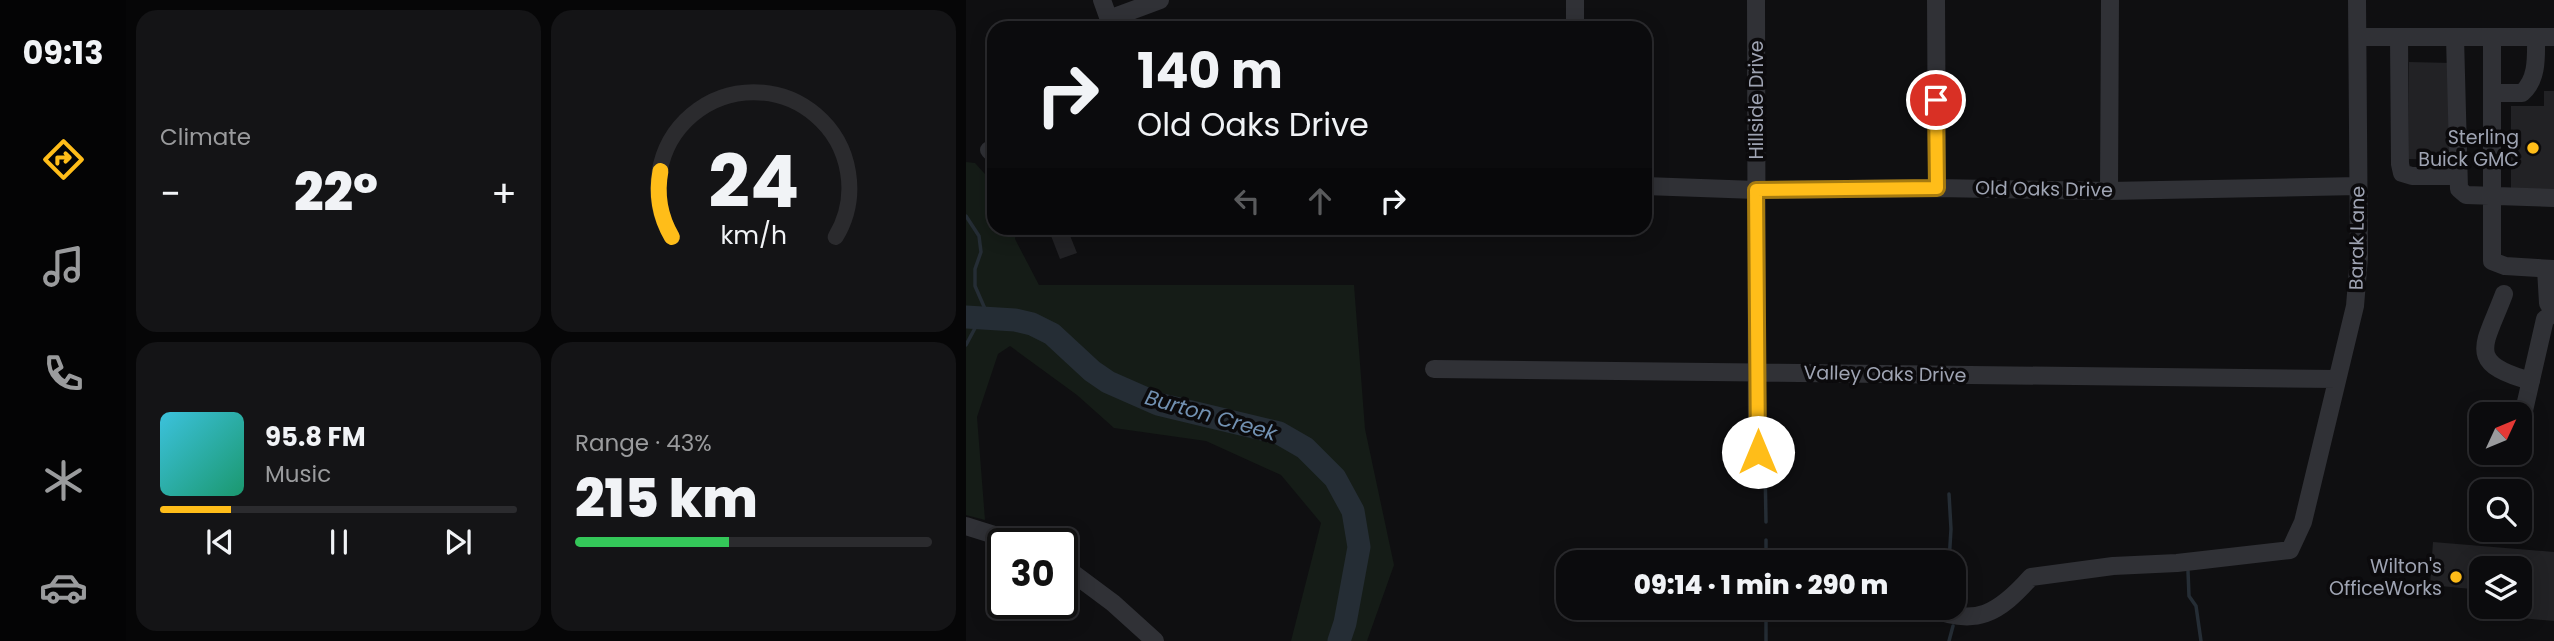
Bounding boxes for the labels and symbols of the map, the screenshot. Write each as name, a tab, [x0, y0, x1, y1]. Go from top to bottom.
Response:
street label: Hillside Drive	[1743, 40, 1770, 160]
pin	[1906, 70, 1966, 130]
place label: Sterling Buick GMC	[2418, 124, 2519, 173]
marker: Sterling Buick GMC	[2525, 140, 2541, 156]
street label: Old Oaks Drive	[1975, 174, 2113, 204]
street label: Barak Lane	[2343, 186, 2371, 290]
street label: Valley Oaks Drive	[1803, 359, 1967, 389]
water label: Burton Creek	[1142, 382, 1281, 448]
north arrow	[2469, 402, 2532, 466]
position arrow	[1721, 415, 1795, 489]
speed limit sign: 30	[987, 528, 1078, 619]
place label: Wilton's OfficeWorks	[2329, 553, 2442, 602]
marker: Wilton's OfficeWorks	[2448, 569, 2464, 585]

